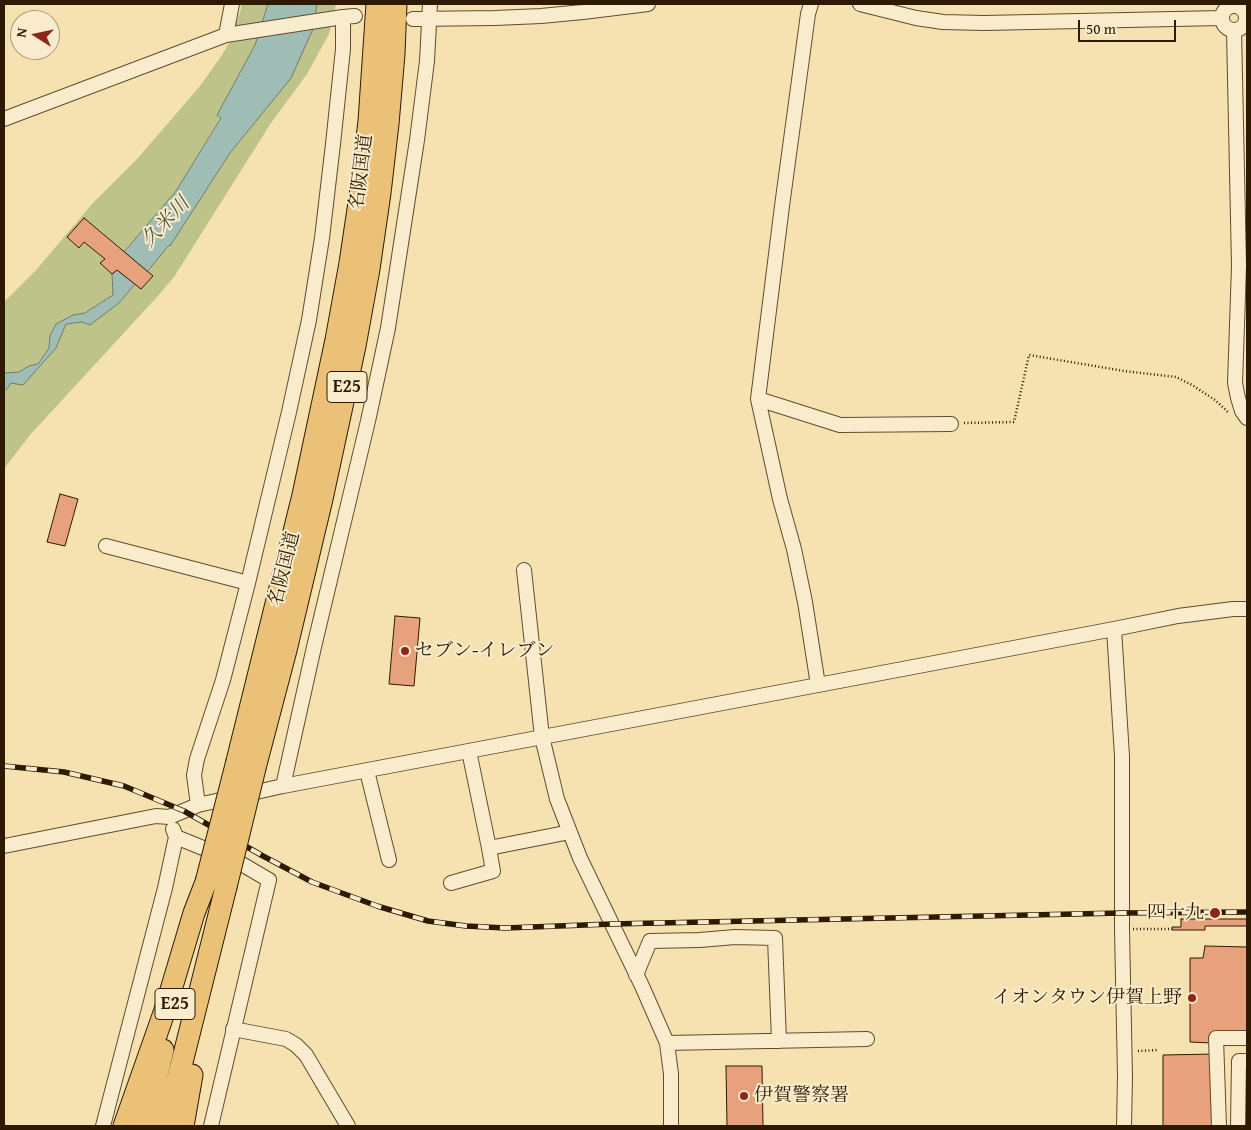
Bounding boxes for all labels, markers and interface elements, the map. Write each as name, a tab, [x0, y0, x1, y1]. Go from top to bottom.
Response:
north arrow	[10, 10, 60, 60]
scale bar	[1081, 10, 1178, 42]
text: 50 m	[1086, 18, 1116, 39]
text: N	[11, 26, 32, 39]
street label: 名阪国道	[346, 133, 378, 211]
water label: 久米川	[137, 193, 195, 253]
road number: E25	[327, 372, 367, 402]
street label: 名阪国道	[265, 529, 305, 609]
place label: セブン-イレブン	[415, 640, 555, 662]
marker: セブン-イレブン	[399, 645, 411, 657]
place label: 四十九	[1147, 902, 1204, 924]
marker: 四十九	[1208, 906, 1222, 920]
place label: イオンタウン伊賀上野	[992, 987, 1182, 1009]
road number: E25	[155, 989, 195, 1020]
marker: イオンタウン伊賀上野	[1186, 992, 1198, 1004]
place label: 伊賀警察署	[754, 1085, 849, 1107]
marker: 伊賀警察署	[738, 1090, 750, 1102]

